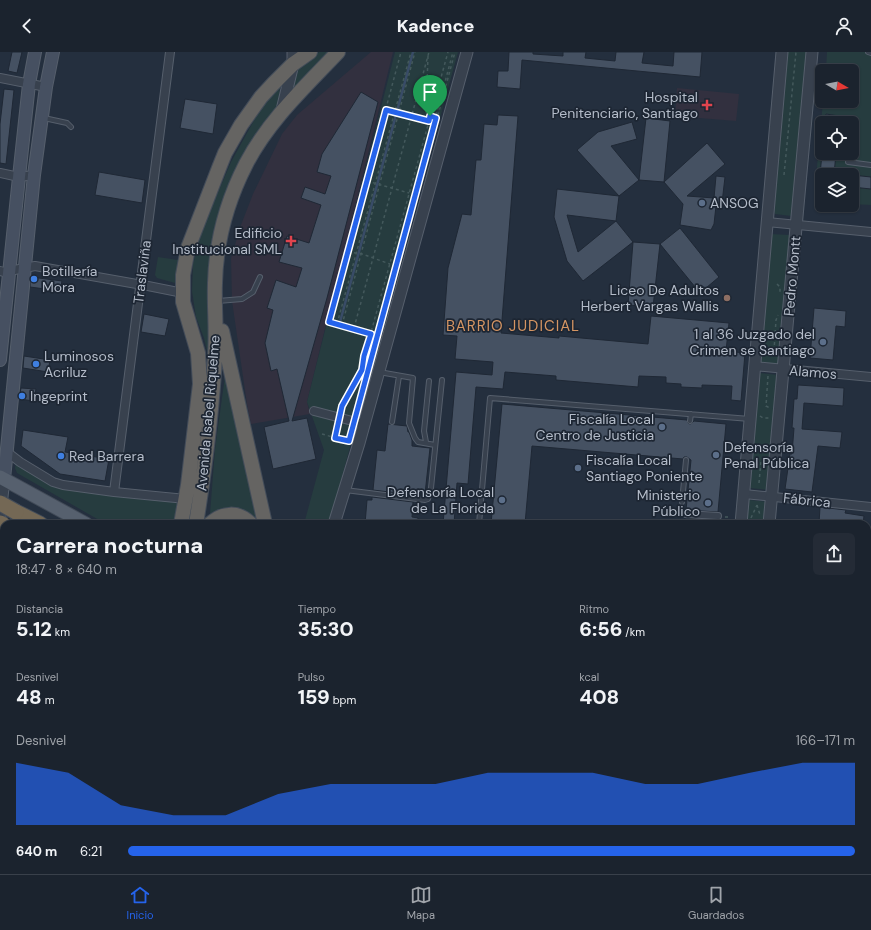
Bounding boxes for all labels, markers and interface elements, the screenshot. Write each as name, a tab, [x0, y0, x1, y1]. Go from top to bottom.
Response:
text: Kadence	[397, 14, 474, 38]
icon: back	[16, 15, 38, 37]
icon: person	[833, 15, 855, 37]
north arrow	[815, 64, 859, 108]
map controls	[815, 64, 859, 212]
pin	[413, 75, 447, 116]
icon: arrive	[419, 81, 441, 103]
place label: Hospital Penitenciario, Santiago	[551, 88, 698, 122]
marker: Hospital Penitenciario, Santiago	[701, 99, 713, 111]
button: locate	[815, 116, 859, 160]
button: layers	[815, 168, 859, 212]
place label: ANSOG	[710, 194, 759, 212]
marker: ANSOG	[697, 198, 707, 208]
place label: Edificio Institucional SML	[172, 224, 282, 258]
marker: Edificio Institucional SML	[285, 235, 297, 247]
street label: Pedro Montt	[780, 235, 804, 317]
street label: Traslaviña	[129, 239, 155, 305]
place label: Botillería Mora	[42, 262, 97, 296]
marker: Botillería Mora	[29, 274, 39, 284]
place label: Liceo De Adultos Herbert Vargas Wallis	[581, 281, 719, 315]
marker: Liceo De Adultos Herbert Vargas Wallis	[722, 293, 732, 303]
district label: BARRIO JUDICIAL	[446, 316, 580, 336]
place label: 1 al 36 Juzgado del Crimen se Santiago	[689, 325, 815, 359]
street label: Avenida Isabel Riquelme	[192, 334, 224, 492]
marker: 1 al 36 Juzgado del Crimen se Santiago	[818, 337, 828, 347]
place label: Luminosos Acriluz	[44, 347, 114, 381]
marker: Luminosos Acriluz	[31, 359, 41, 369]
street label: Alamos	[788, 361, 838, 383]
place label: Ingeprint	[30, 387, 88, 405]
marker: Ingeprint	[17, 391, 27, 401]
place label: Fiscalía Local Centro de Justicia	[536, 410, 654, 444]
marker: Fiscalía Local Centro de Justicia	[657, 422, 667, 432]
place label: Defensoría Penal Pública	[724, 438, 809, 472]
place label: Red Barrera	[69, 447, 144, 465]
marker: Defensoría Penal Pública	[711, 450, 721, 460]
marker: Red Barrera	[56, 451, 66, 461]
place label: Fiscalía Local Santiago Poniente	[586, 451, 702, 485]
marker: Fiscalía Local Santiago Poniente	[573, 463, 583, 473]
place label: Defensoría Local de La Florida	[387, 483, 494, 517]
place label: Ministerio Público	[637, 486, 700, 520]
street label: Fábrica	[782, 489, 832, 511]
marker: Defensoría Local de La Florida	[497, 495, 507, 505]
marker: Ministerio Público	[703, 498, 713, 508]
text: Carrera nocturna	[16, 531, 203, 560]
button: share	[813, 533, 855, 575]
text: 18:47 · 8 × 640 m	[16, 561, 117, 578]
text: Distancia	[16, 602, 63, 616]
text: Tiempo	[298, 602, 336, 616]
text: Ritmo	[579, 602, 609, 616]
text: 5.12	[16, 616, 52, 642]
text: 35:30	[298, 616, 354, 642]
text: 6:56	[579, 616, 622, 642]
text: km	[52, 625, 70, 639]
text: /km	[622, 625, 645, 639]
text: Desnivel	[16, 670, 59, 684]
text: Pulso	[298, 670, 325, 684]
text: kcal	[579, 670, 599, 684]
text: 48	[16, 684, 42, 710]
text: 159	[298, 684, 330, 710]
text: 408	[579, 684, 619, 710]
text: m	[42, 693, 55, 707]
text: bpm	[330, 693, 356, 707]
text: Desnivel	[16, 732, 66, 749]
text: 166–171 m	[796, 732, 855, 749]
text: 640 m	[16, 843, 57, 860]
text: 6:21	[80, 843, 102, 860]
tab: Inicio	[127, 884, 154, 922]
tab: Mapa	[407, 884, 435, 922]
tab: Guardados	[688, 884, 744, 922]

